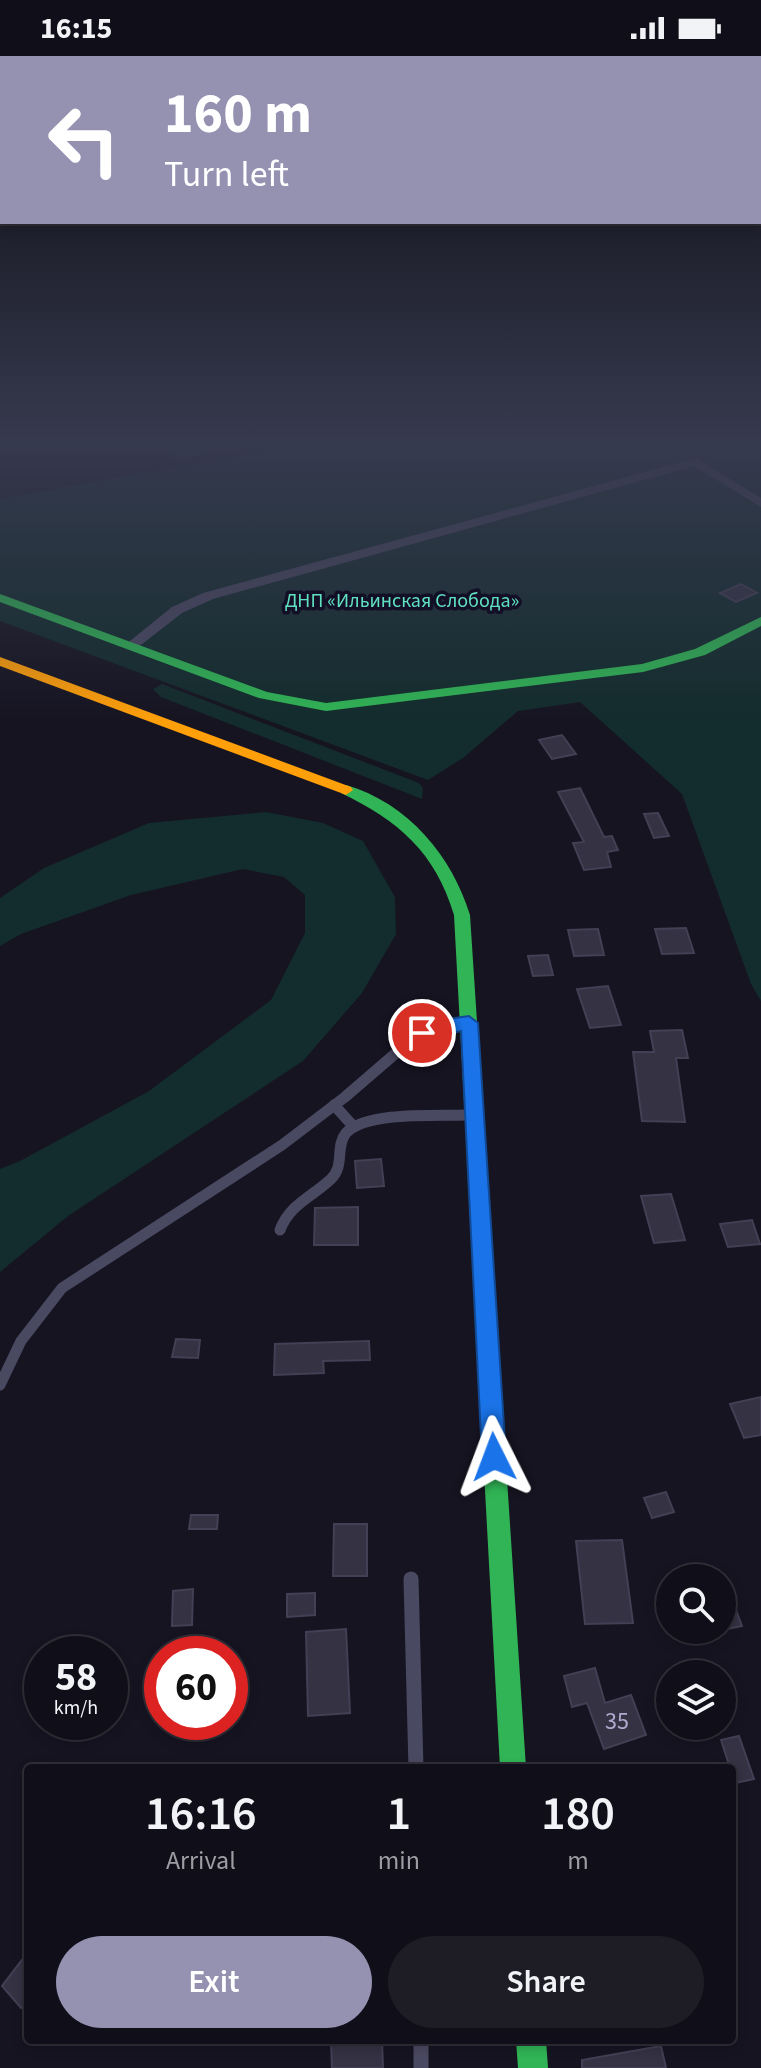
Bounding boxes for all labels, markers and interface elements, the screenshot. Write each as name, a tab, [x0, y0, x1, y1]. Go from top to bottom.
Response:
text: 16:15	[40, 7, 112, 50]
text: 160 m	[164, 75, 312, 154]
icon: left	[32, 88, 136, 192]
text: Turn left	[164, 149, 289, 200]
park label: ДНП «Ильинская Слобода»	[285, 587, 519, 615]
pin	[388, 999, 456, 1067]
icon: arrive	[400, 1011, 444, 1055]
position arrow	[452, 1415, 536, 1499]
map controls	[656, 1564, 736, 1740]
button: search	[656, 1564, 736, 1644]
speed limit sign: 60	[144, 1636, 248, 1740]
text: 58	[55, 1649, 97, 1706]
button: layers	[656, 1660, 736, 1740]
text: km/h	[54, 1694, 98, 1722]
house number: 35	[605, 1704, 629, 1739]
text: 16:16	[145, 1780, 257, 1848]
text: 1	[387, 1780, 411, 1848]
text: 180	[541, 1780, 615, 1848]
text: Arrival	[166, 1842, 236, 1879]
text: min	[378, 1842, 420, 1879]
text: m	[567, 1842, 589, 1879]
button: Exit	[56, 1936, 372, 2028]
button: Share	[388, 1936, 704, 2028]

